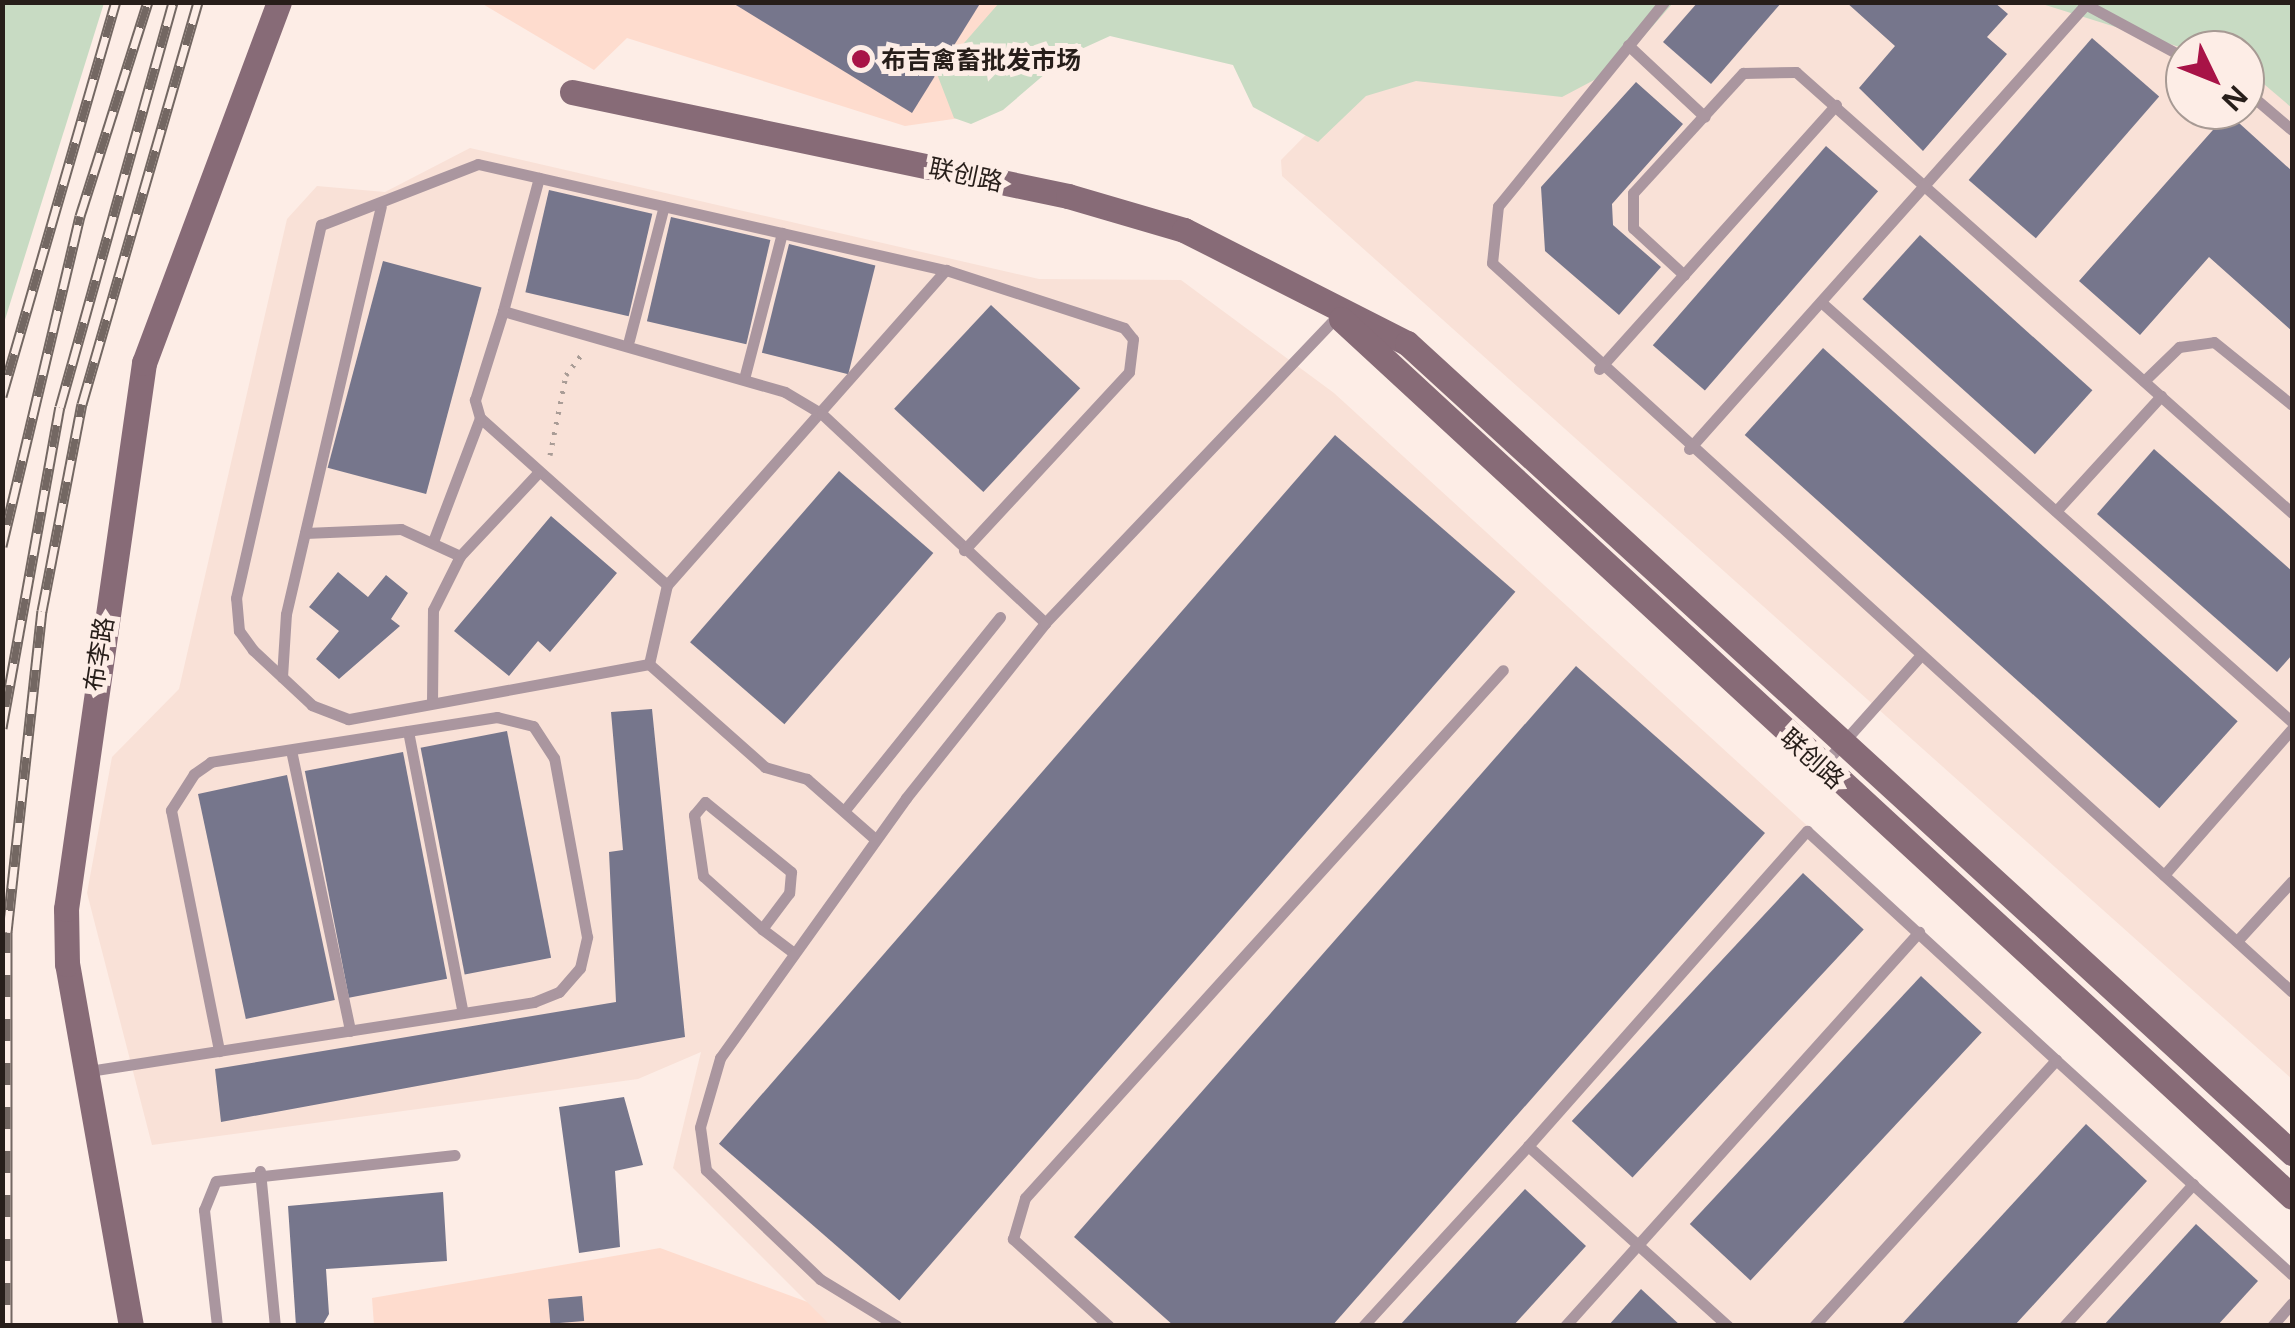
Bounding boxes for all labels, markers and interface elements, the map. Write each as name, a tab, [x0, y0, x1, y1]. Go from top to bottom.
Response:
north arrow	[2165, 30, 2265, 130]
place label: 布吉禽畜批发市场	[881, 44, 1081, 74]
marker: 布吉禽畜批发市场	[850, 48, 872, 70]
text: N	[2214, 78, 2257, 120]
street label: 联创路	[926, 152, 1006, 196]
street label: 布李路	[77, 615, 119, 693]
street label: 联创路	[1775, 722, 1851, 794]

